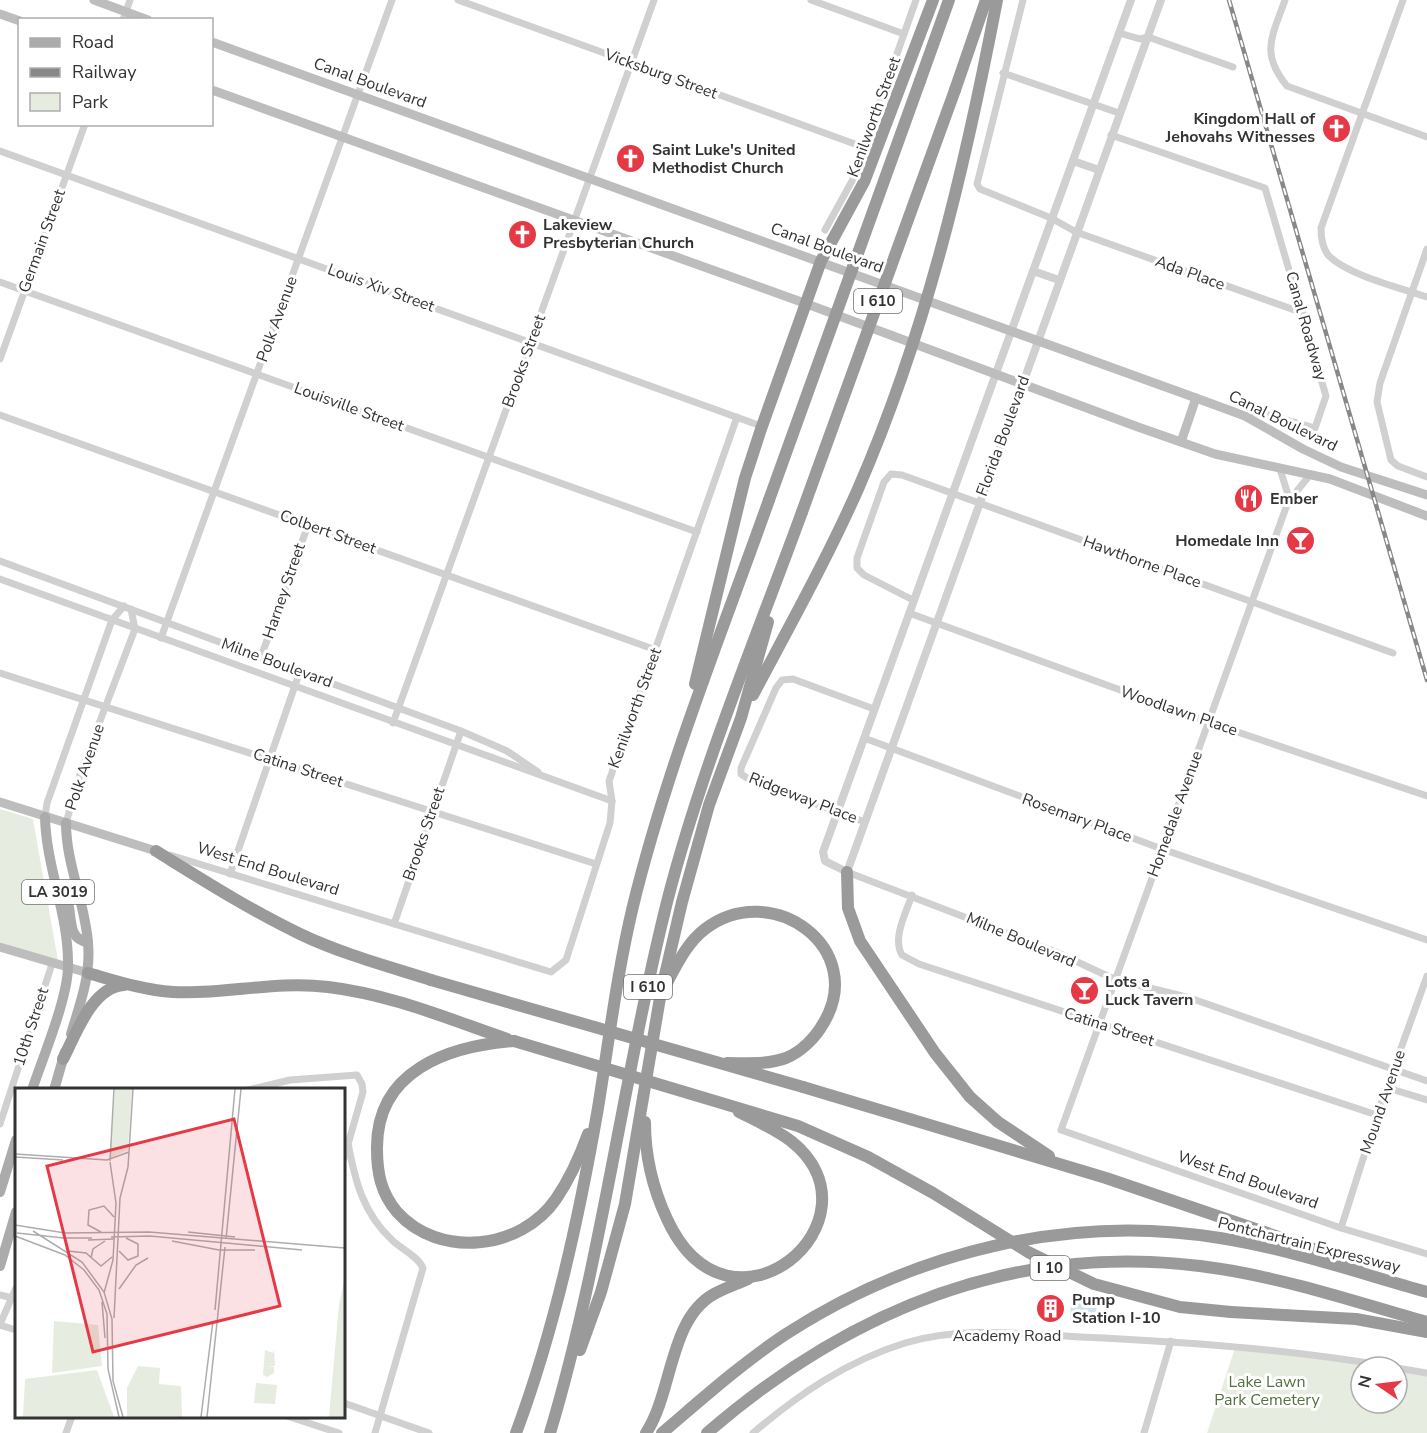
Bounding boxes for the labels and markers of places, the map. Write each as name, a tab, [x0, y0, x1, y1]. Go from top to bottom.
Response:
place label: Kingdom Hall of Jehovahs Witnesses	[1165, 108, 1316, 148]
church icon: Kingdom Hall of Jehovahs Witnesses	[1320, 112, 1352, 144]
place label: Saint Luke's United Methodist Church	[652, 139, 796, 179]
church icon: Saint Luke's United Methodist Church	[615, 143, 647, 175]
place label: Lakeview Presbyterian Church	[543, 214, 694, 254]
church icon: Lakeview Presbyterian Church	[506, 218, 538, 250]
restaurant icon: Ember	[1233, 483, 1265, 515]
place label: Ember	[1270, 488, 1319, 510]
bar icon: Homedale Inn	[1284, 525, 1316, 557]
place label: Homedale Inn	[1175, 530, 1279, 552]
place label: Lots a Luck Tavern	[1105, 971, 1193, 1011]
bar icon: Lots a Luck Tavern	[1068, 975, 1100, 1007]
place label: Pump Station I-10	[1072, 1289, 1161, 1329]
building icon: Pump Station I-10	[1035, 1293, 1067, 1325]

